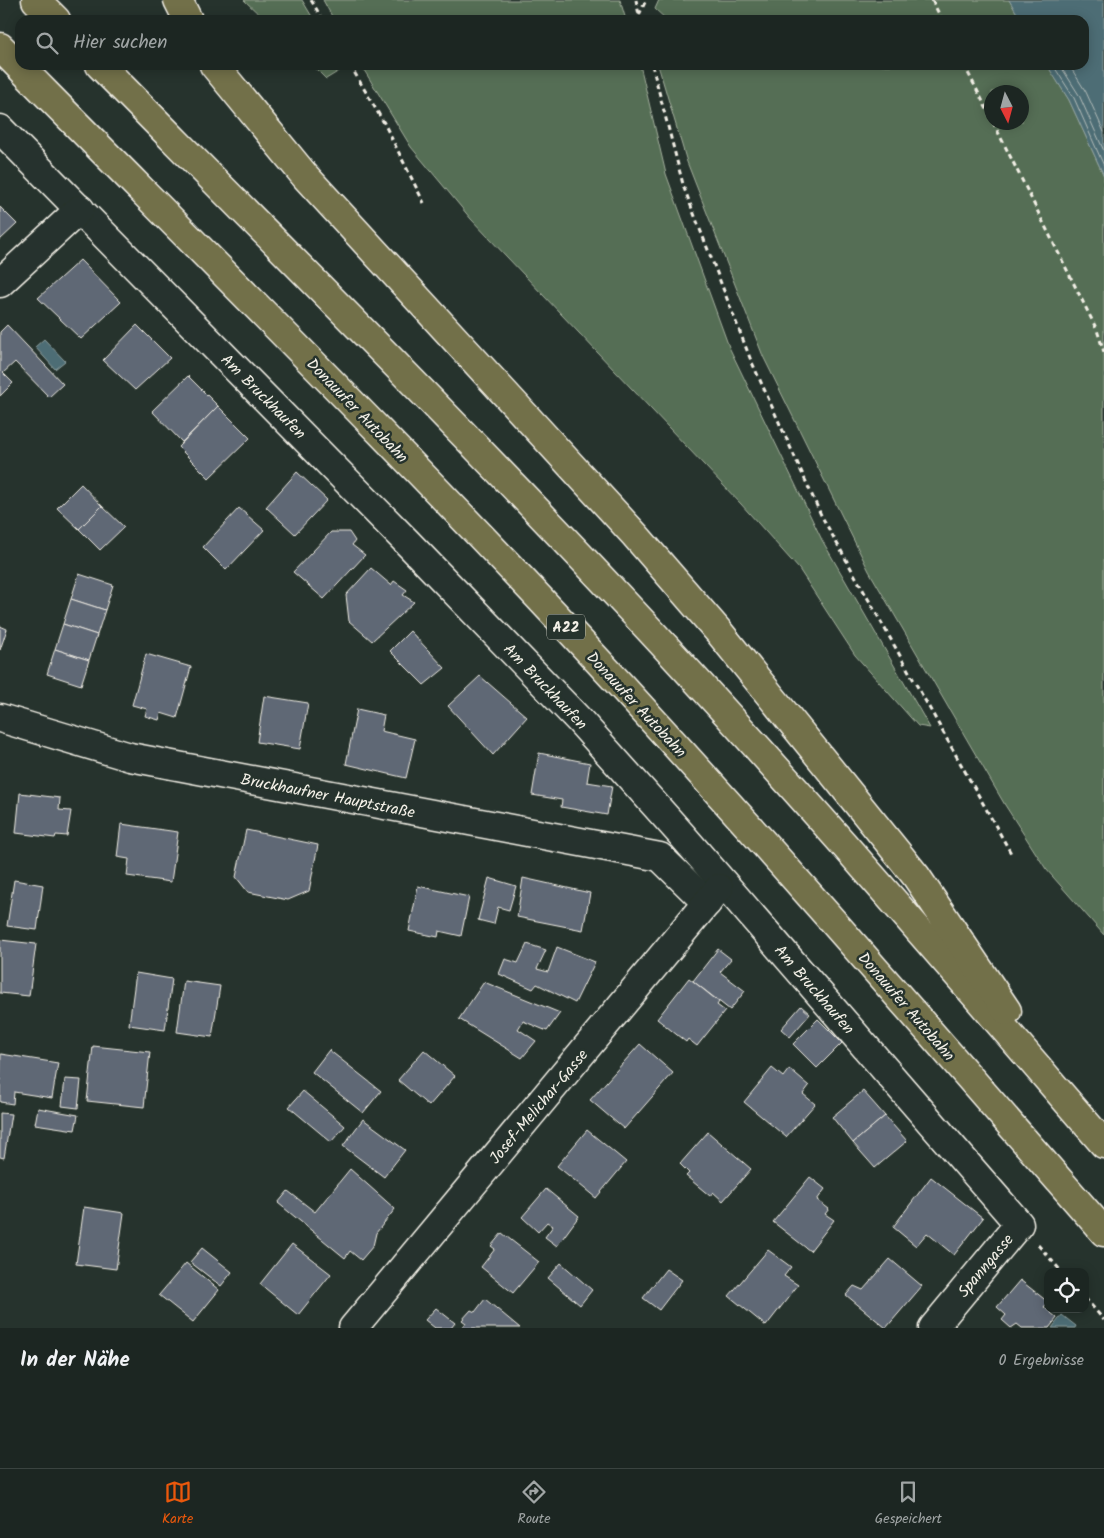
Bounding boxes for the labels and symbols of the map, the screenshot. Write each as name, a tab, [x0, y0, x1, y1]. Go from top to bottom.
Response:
north arrow	[984, 85, 1029, 130]
street label: Am Bruckhaufen	[214, 349, 311, 446]
street label: Donauufer Autobahn	[300, 353, 414, 469]
road number: A22	[547, 614, 585, 640]
street label: Am Bruckhaufen	[497, 638, 593, 736]
street label: Donauufer Autobahn	[580, 646, 692, 764]
street label: Bruckhaufner Hauptstraße	[238, 767, 417, 826]
street label: Am Bruckhaufen	[768, 939, 860, 1041]
street label: Donauufer Autobahn	[851, 947, 961, 1067]
street label: Josef-Melichar-Gasse	[483, 1044, 595, 1170]
street label: Spanngasse	[952, 1229, 1020, 1303]

